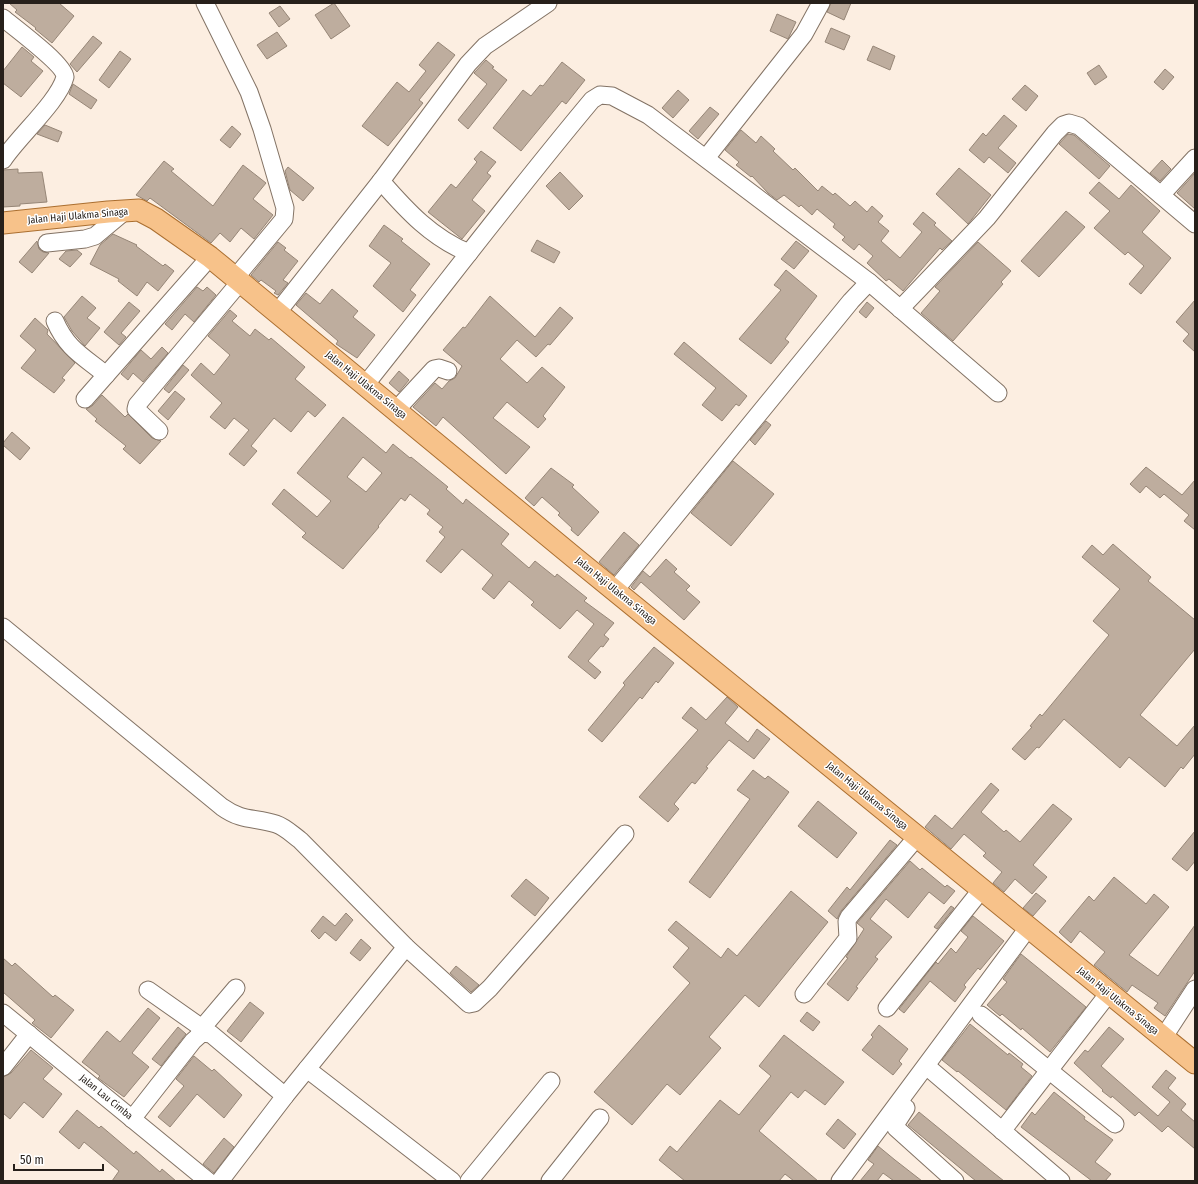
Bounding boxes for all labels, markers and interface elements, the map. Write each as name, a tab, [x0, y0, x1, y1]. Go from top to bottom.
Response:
street label: Jalan Haji Ulakma Sinaga	[27, 206, 129, 226]
street label: Jalan Haji Ulakma Sinaga	[323, 349, 409, 421]
street label: Jalan Haji Ulakma Sinaga	[573, 555, 659, 627]
street label: Jalan Haji Ulakma Sinaga	[824, 760, 910, 832]
street label: Jalan Haji Ulakma Sinaga	[1075, 965, 1161, 1037]
street label: Jalan Lau Cimba	[77, 1072, 135, 1122]
scale bar	[14, 1146, 103, 1172]
text: 50 m	[20, 1153, 44, 1167]

